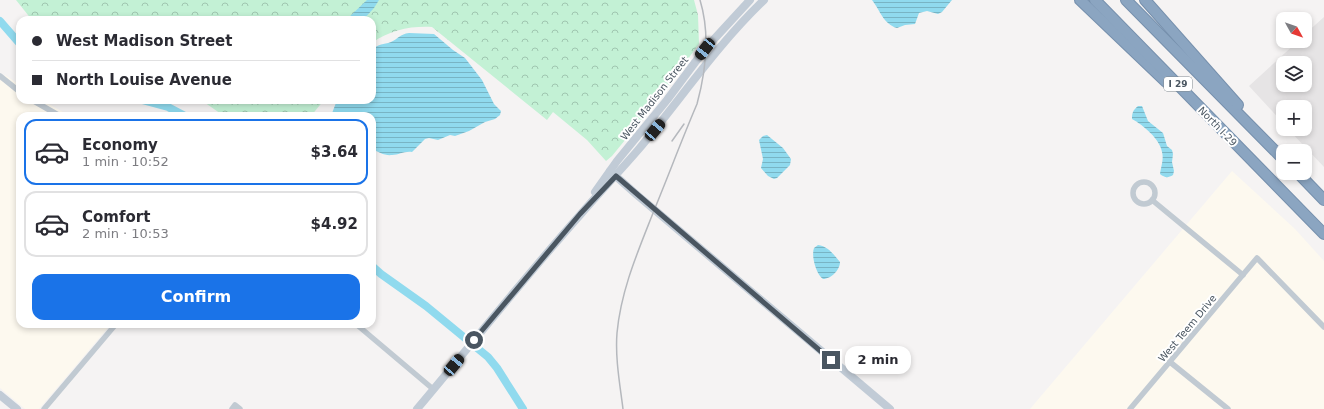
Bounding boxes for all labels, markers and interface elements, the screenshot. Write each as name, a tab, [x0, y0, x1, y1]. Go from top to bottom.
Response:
north arrow	[1276, 12, 1312, 48]
map controls	[1276, 12, 1312, 180]
text: West Madison Street	[56, 32, 232, 50]
car	[693, 36, 717, 62]
street label: West Madison Street	[618, 54, 690, 142]
button: layers	[1276, 56, 1312, 92]
text: North Louise Avenue	[56, 71, 232, 89]
road number: I 29	[1164, 77, 1192, 91]
button: +	[1276, 100, 1312, 136]
street label: North I-29	[1196, 104, 1239, 148]
car	[643, 117, 667, 143]
icon: car	[34, 134, 70, 170]
text: Economy	[82, 136, 158, 154]
text: $3.64	[311, 143, 358, 161]
button: −	[1276, 144, 1312, 180]
text: 1 min · 10:52	[82, 154, 169, 169]
icon: car	[34, 206, 70, 242]
text: Comfort	[82, 208, 150, 226]
text: $4.92	[311, 215, 358, 233]
text: 2 min · 10:53	[82, 226, 169, 241]
button: Confirm	[32, 274, 360, 320]
street label: West Teem Drive	[1156, 293, 1219, 364]
route start	[465, 331, 483, 349]
callout: 2 min	[845, 346, 911, 374]
route end	[822, 351, 840, 369]
car	[442, 352, 466, 378]
text: 2 min	[858, 352, 898, 367]

